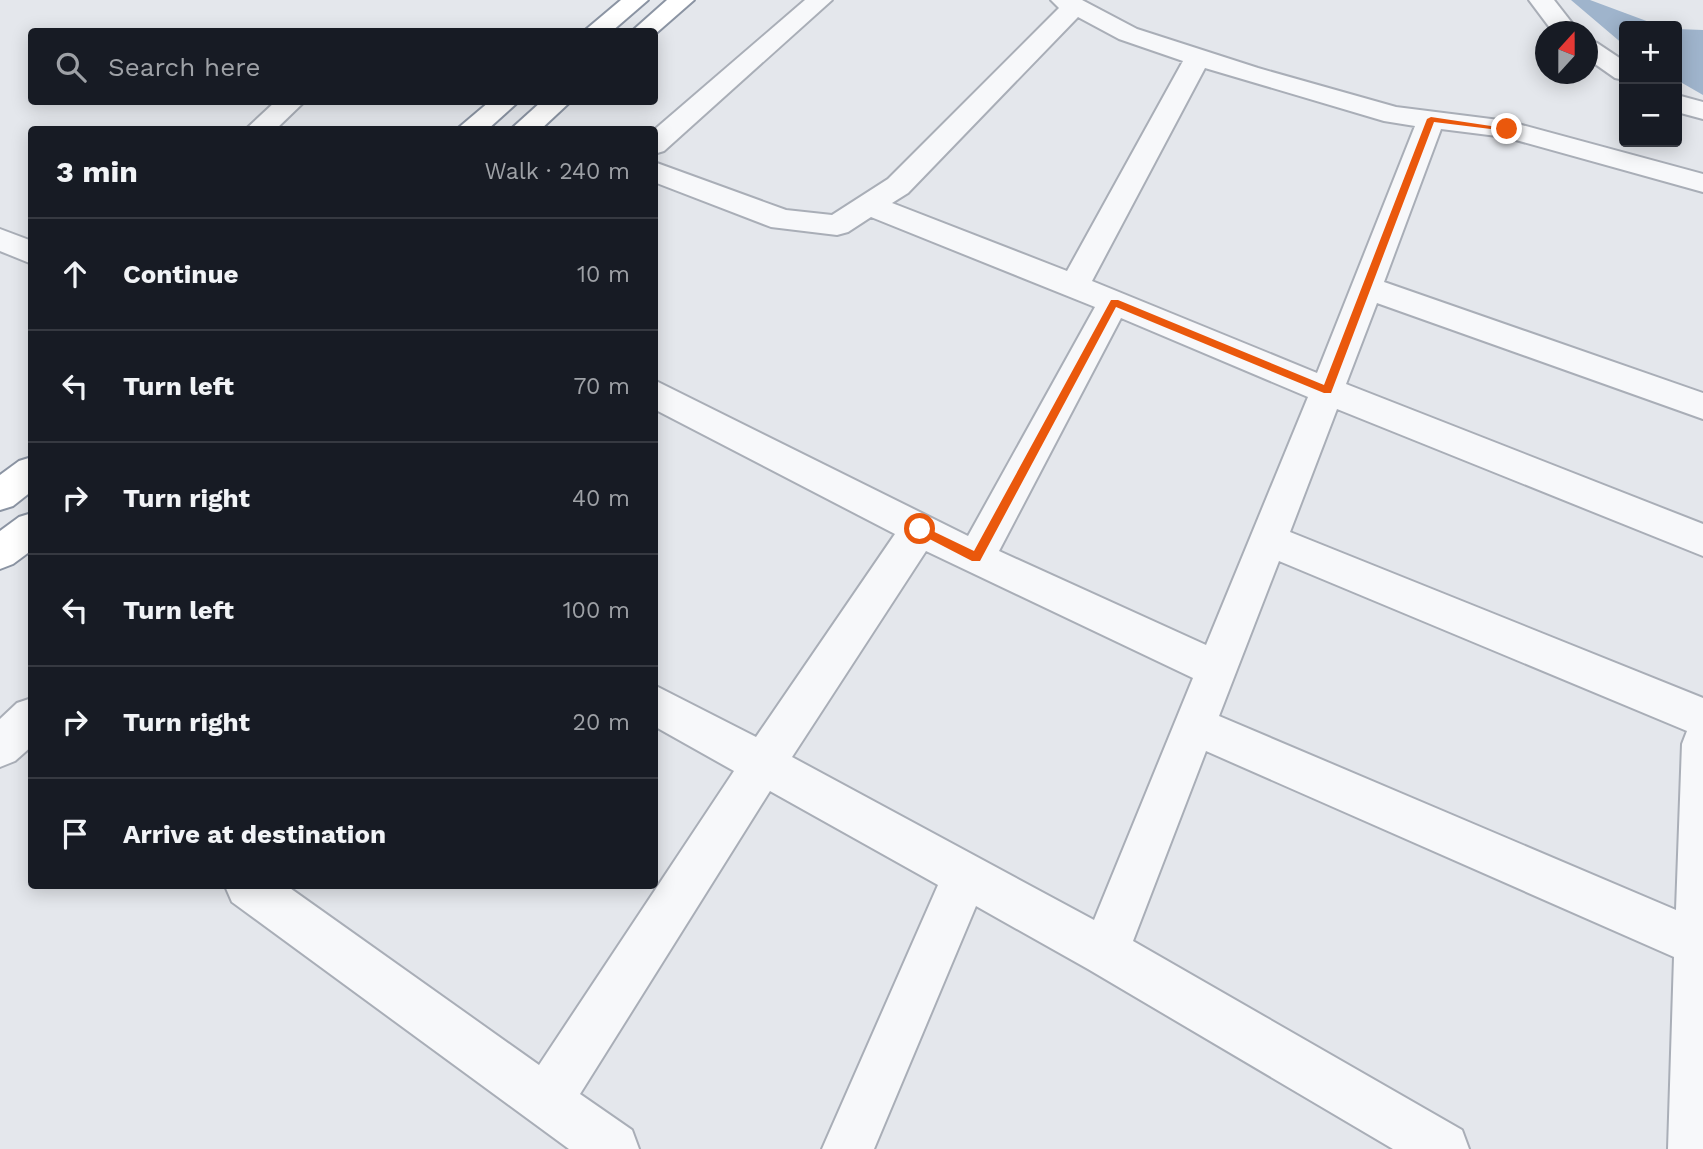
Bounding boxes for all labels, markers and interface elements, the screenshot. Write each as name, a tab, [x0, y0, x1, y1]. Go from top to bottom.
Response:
north arrow	[1535, 21, 1598, 84]
map controls	[1619, 21, 1682, 147]
button: +	[1619, 21, 1682, 84]
search box	[28, 28, 658, 105]
icon: search	[52, 48, 90, 86]
text: Search here	[108, 52, 260, 82]
button: −	[1619, 84, 1682, 147]
route end	[1491, 113, 1522, 144]
text: 3 min	[56, 154, 138, 189]
text: Walk · 240 m	[485, 158, 630, 185]
icon: ahead	[56, 255, 94, 293]
text: Continue	[123, 259, 239, 289]
text: 10 m	[577, 261, 630, 288]
icon: left	[56, 367, 94, 405]
text: Turn left	[123, 371, 234, 401]
text: 70 m	[573, 373, 630, 400]
icon: right	[56, 479, 94, 517]
text: Turn right	[123, 483, 250, 513]
text: 40 m	[572, 485, 630, 512]
route start	[904, 513, 935, 544]
icon: left	[56, 591, 94, 629]
text: Turn left	[123, 595, 234, 625]
text: 100 m	[563, 597, 630, 624]
icon: right	[56, 703, 94, 741]
text: Turn right	[123, 707, 250, 737]
text: 20 m	[573, 709, 630, 736]
icon: arrive	[56, 815, 94, 853]
text: Arrive at destination	[123, 819, 386, 849]

